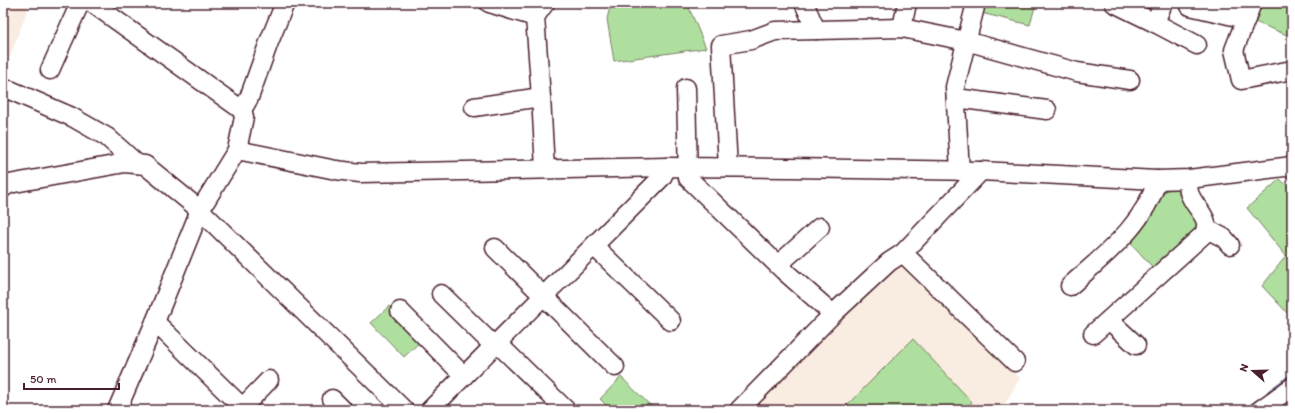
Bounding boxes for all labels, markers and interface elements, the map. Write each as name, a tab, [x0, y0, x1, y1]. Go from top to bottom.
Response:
north arrow	[1233, 351, 1273, 391]
text: N	[1237, 362, 1251, 373]
scale bar	[24, 365, 119, 391]
text: 50 m	[30, 372, 56, 386]

